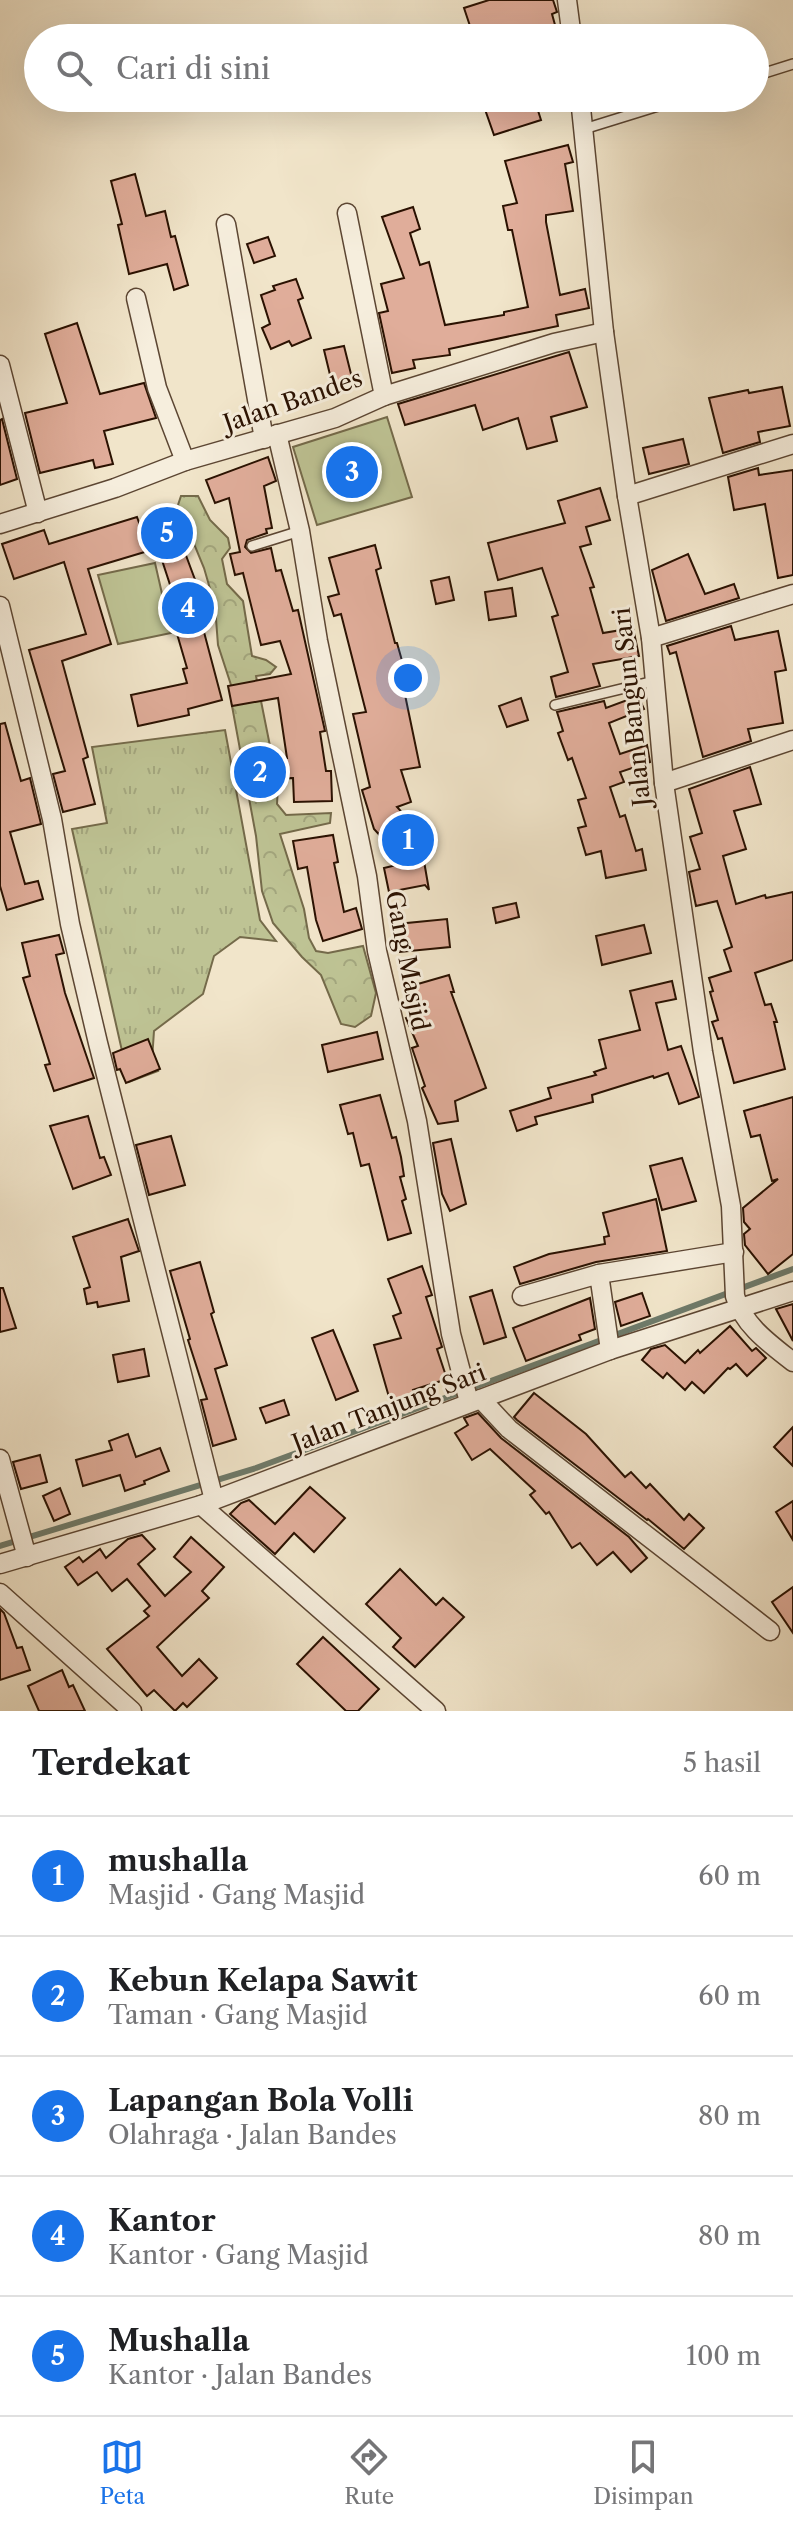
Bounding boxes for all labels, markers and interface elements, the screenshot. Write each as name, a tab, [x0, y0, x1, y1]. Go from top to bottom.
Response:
search box	[24, 24, 769, 112]
icon: search	[52, 46, 96, 90]
text: Cari di sini	[116, 50, 270, 87]
street label: Jalan Bandes	[216, 363, 366, 439]
pin: 3	[326, 442, 378, 502]
pin: 5	[141, 503, 193, 563]
pin: 4	[162, 578, 214, 638]
street label: Jalan Bangun Sari	[607, 606, 657, 812]
your location	[388, 658, 428, 698]
pin: 2	[234, 742, 286, 802]
pin: 1	[382, 810, 434, 870]
street label: Gang Masjid	[380, 888, 435, 1034]
street label: Jalan Tanjung Sari	[284, 1357, 490, 1459]
text: Terdekat	[32, 1742, 190, 1784]
text: 5 hasil	[683, 1747, 761, 1779]
text: mushalla	[108, 1842, 248, 1879]
text: 1	[52, 1860, 64, 1892]
text: 60 m	[698, 1860, 761, 1892]
text: Masjid · Gang Masjid	[108, 1879, 365, 1911]
text: Kebun Kelapa Sawit	[108, 1962, 418, 1999]
text: 2	[50, 1980, 66, 2012]
text: 60 m	[698, 1980, 761, 2012]
text: Taman · Gang Masjid	[108, 1999, 368, 2031]
text: Lapangan Bola Volli	[108, 2082, 413, 2119]
text: 3	[51, 2100, 65, 2132]
text: 80 m	[698, 2100, 761, 2132]
text: Olahraga · Jalan Bandes	[108, 2119, 397, 2151]
text: Kantor	[108, 2202, 216, 2239]
text: 4	[50, 2220, 66, 2252]
text: 80 m	[698, 2220, 761, 2252]
text: Kantor · Gang Masjid	[108, 2239, 369, 2271]
text: Mushalla	[108, 2322, 250, 2359]
text: 5	[51, 2340, 65, 2372]
text: 100 m	[686, 2340, 761, 2372]
text: Kantor · Jalan Bandes	[108, 2359, 372, 2391]
tab: Peta	[100, 2435, 145, 2510]
tab: Rute	[344, 2435, 394, 2510]
tab: Disimpan	[593, 2435, 693, 2510]

